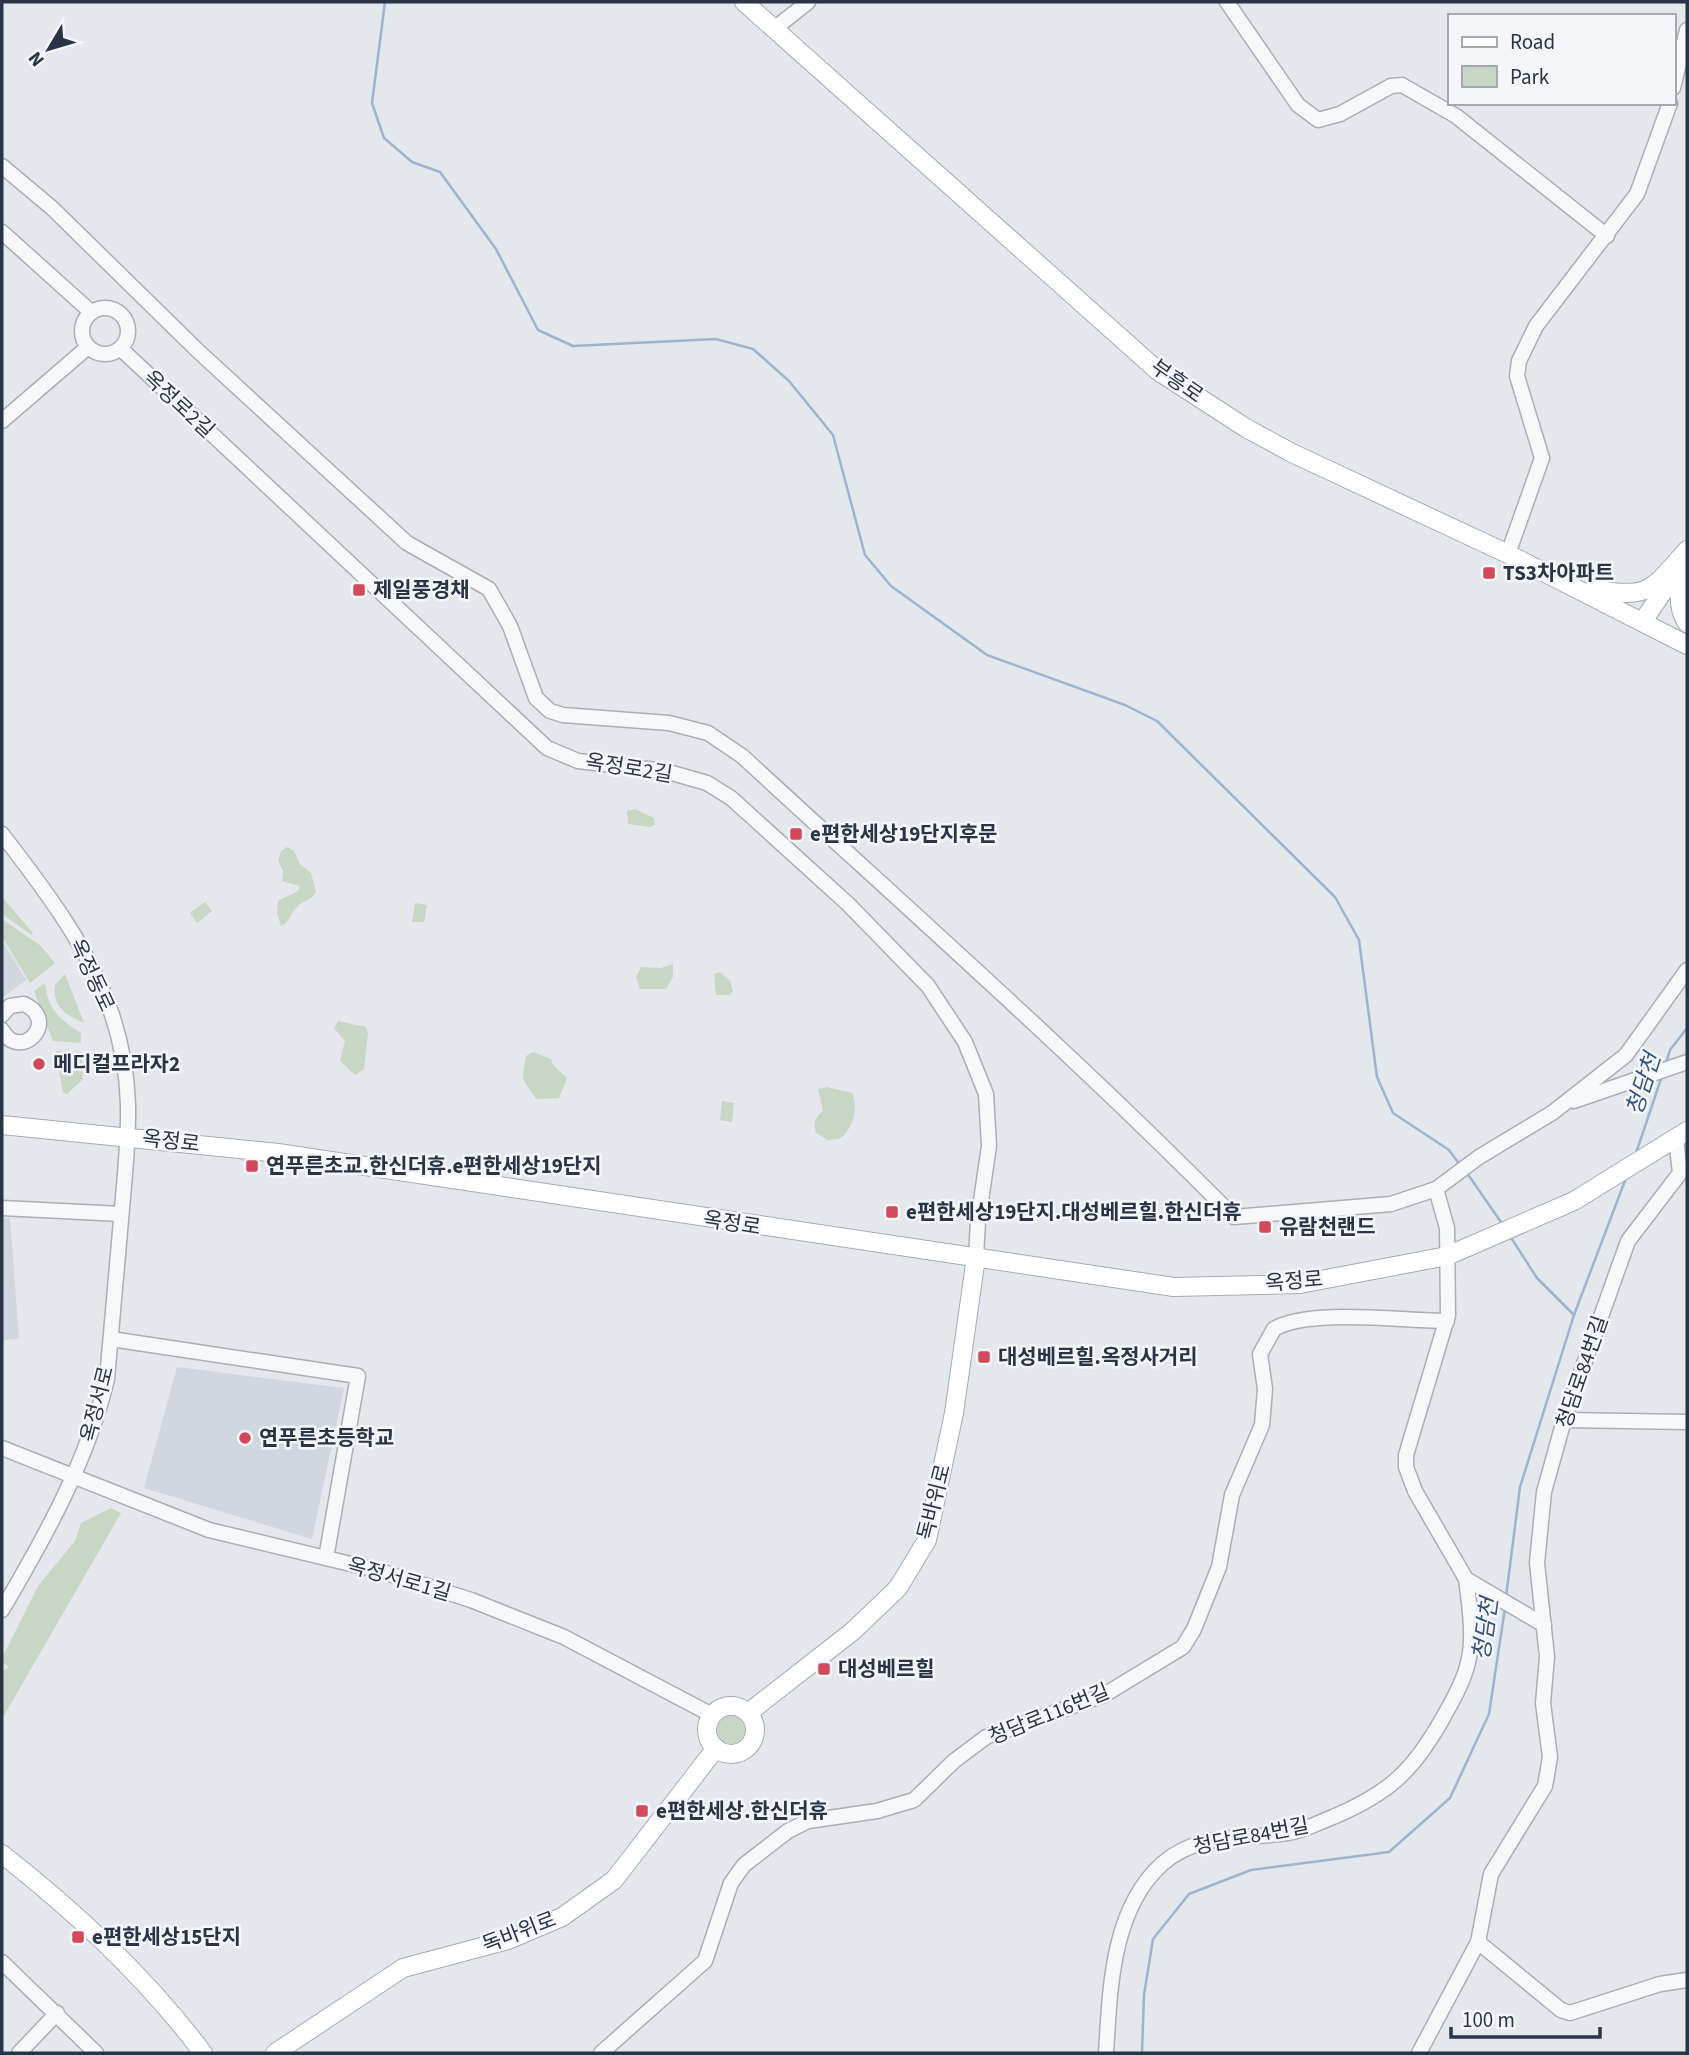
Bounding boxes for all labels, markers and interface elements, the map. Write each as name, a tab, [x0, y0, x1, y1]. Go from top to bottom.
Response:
north arrow	[14, 14, 84, 84]
legend	[1448, 14, 1675, 105]
text: Road	[1510, 27, 1555, 57]
text: N	[22, 45, 51, 72]
text: Park	[1510, 62, 1550, 92]
street label: 부흥로	[1145, 352, 1209, 410]
street label: 옥정로2길	[137, 363, 221, 445]
place label: TS3차아파트	[1503, 558, 1614, 588]
marker: TS3차아파트	[1481, 565, 1497, 581]
place label: 제일풍경채	[373, 575, 470, 605]
marker: 제일풍경채	[351, 582, 367, 598]
street label: 옥정로2길	[583, 746, 675, 790]
place label: e편한세상19단지후문	[810, 819, 998, 849]
marker: e편한세상19단지후문	[788, 826, 804, 842]
street label: 옥정동로	[62, 934, 122, 1016]
water label: 청담천	[1618, 1046, 1670, 1119]
place label: 메디컬프라자2	[53, 1049, 180, 1079]
marker: 메디컬프라자2	[31, 1056, 47, 1072]
street label: 옥정로	[140, 1123, 202, 1159]
place label: 연푸른초교.한신더휴.e편한세상19단지	[266, 1151, 601, 1181]
marker: 연푸른초교.한신더휴.e편한세상19단지	[244, 1158, 260, 1174]
place label: e편한세상19단지.대성베르힐.한신더휴	[906, 1197, 1241, 1227]
street label: 옥정로	[701, 1204, 763, 1242]
marker: e편한세상19단지.대성베르힐.한신더휴	[884, 1204, 900, 1220]
place label: 유람천랜드	[1279, 1212, 1376, 1242]
marker: 유람천랜드	[1257, 1219, 1273, 1235]
street label: 옥정로	[1264, 1264, 1324, 1298]
street label: 청담로84번길	[1549, 1312, 1615, 1432]
place label: 대성베르힐.옥정사거리	[998, 1342, 1198, 1372]
marker: 대성베르힐.옥정사거리	[976, 1349, 992, 1365]
street label: 옥정서로	[73, 1363, 121, 1445]
place label: 연푸른초등학교	[259, 1423, 394, 1453]
marker: 연푸른초등학교	[237, 1430, 253, 1446]
street label: 독바위로	[910, 1461, 958, 1543]
street label: 옥정서로1길	[343, 1550, 455, 1608]
water label: 청담천	[1465, 1593, 1507, 1663]
place label: 대성베르힐	[838, 1654, 935, 1684]
marker: 대성베르힐	[816, 1661, 832, 1677]
street label: 청담로116번길	[984, 1676, 1114, 1752]
place label: e편한세상.한신더휴	[656, 1796, 828, 1826]
marker: e편한세상.한신더휴	[634, 1803, 650, 1819]
street label: 청담로84번길	[1190, 1810, 1312, 1862]
street label: 독바위로	[478, 1904, 560, 1960]
place label: e편한세상15단지	[92, 1922, 241, 1952]
marker: e편한세상15단지	[70, 1929, 86, 1945]
scale bar	[1451, 1996, 1600, 2040]
text: 100 m	[1462, 2005, 1515, 2035]

